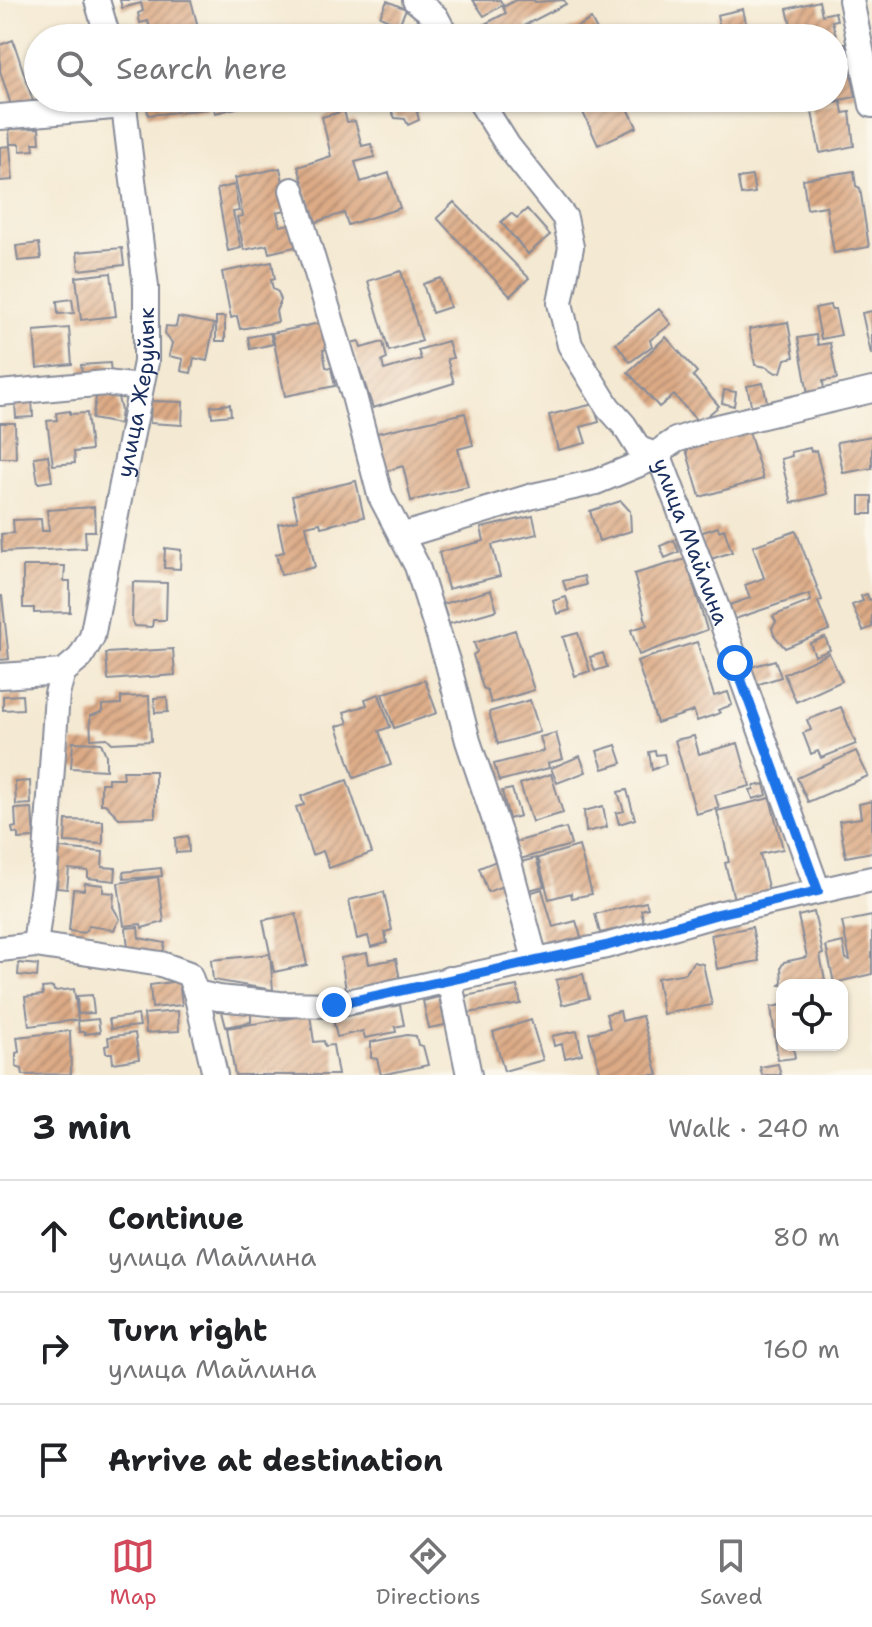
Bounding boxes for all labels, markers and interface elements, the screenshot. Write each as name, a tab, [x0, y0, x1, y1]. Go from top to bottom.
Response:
search box	[24, 24, 848, 112]
icon: search	[52, 46, 96, 90]
text: Search here	[116, 48, 287, 89]
street label: улица Жеруйык	[109, 307, 161, 480]
street label: улица Майлина	[647, 454, 736, 629]
route start	[717, 645, 753, 681]
map controls	[776, 979, 848, 1051]
button: locate	[776, 979, 848, 1051]
route end	[316, 987, 352, 1023]
text: 3 min	[32, 1104, 131, 1150]
text: Walk · 240 m	[668, 1110, 840, 1145]
text: Continue	[108, 1198, 244, 1239]
icon: ahead	[32, 1214, 76, 1258]
text: 80 m	[773, 1219, 840, 1254]
text: улица Майлина	[108, 1239, 316, 1274]
text: Turn right	[108, 1310, 267, 1351]
icon: right	[32, 1326, 76, 1370]
text: 160 m	[763, 1331, 840, 1366]
text: улица Майлина	[108, 1351, 316, 1386]
icon: arrive	[32, 1438, 76, 1482]
text: Arrive at destination	[108, 1440, 443, 1481]
tab: Map	[110, 1534, 157, 1611]
tab: Directions	[376, 1534, 481, 1611]
tab: Saved	[700, 1534, 762, 1611]

